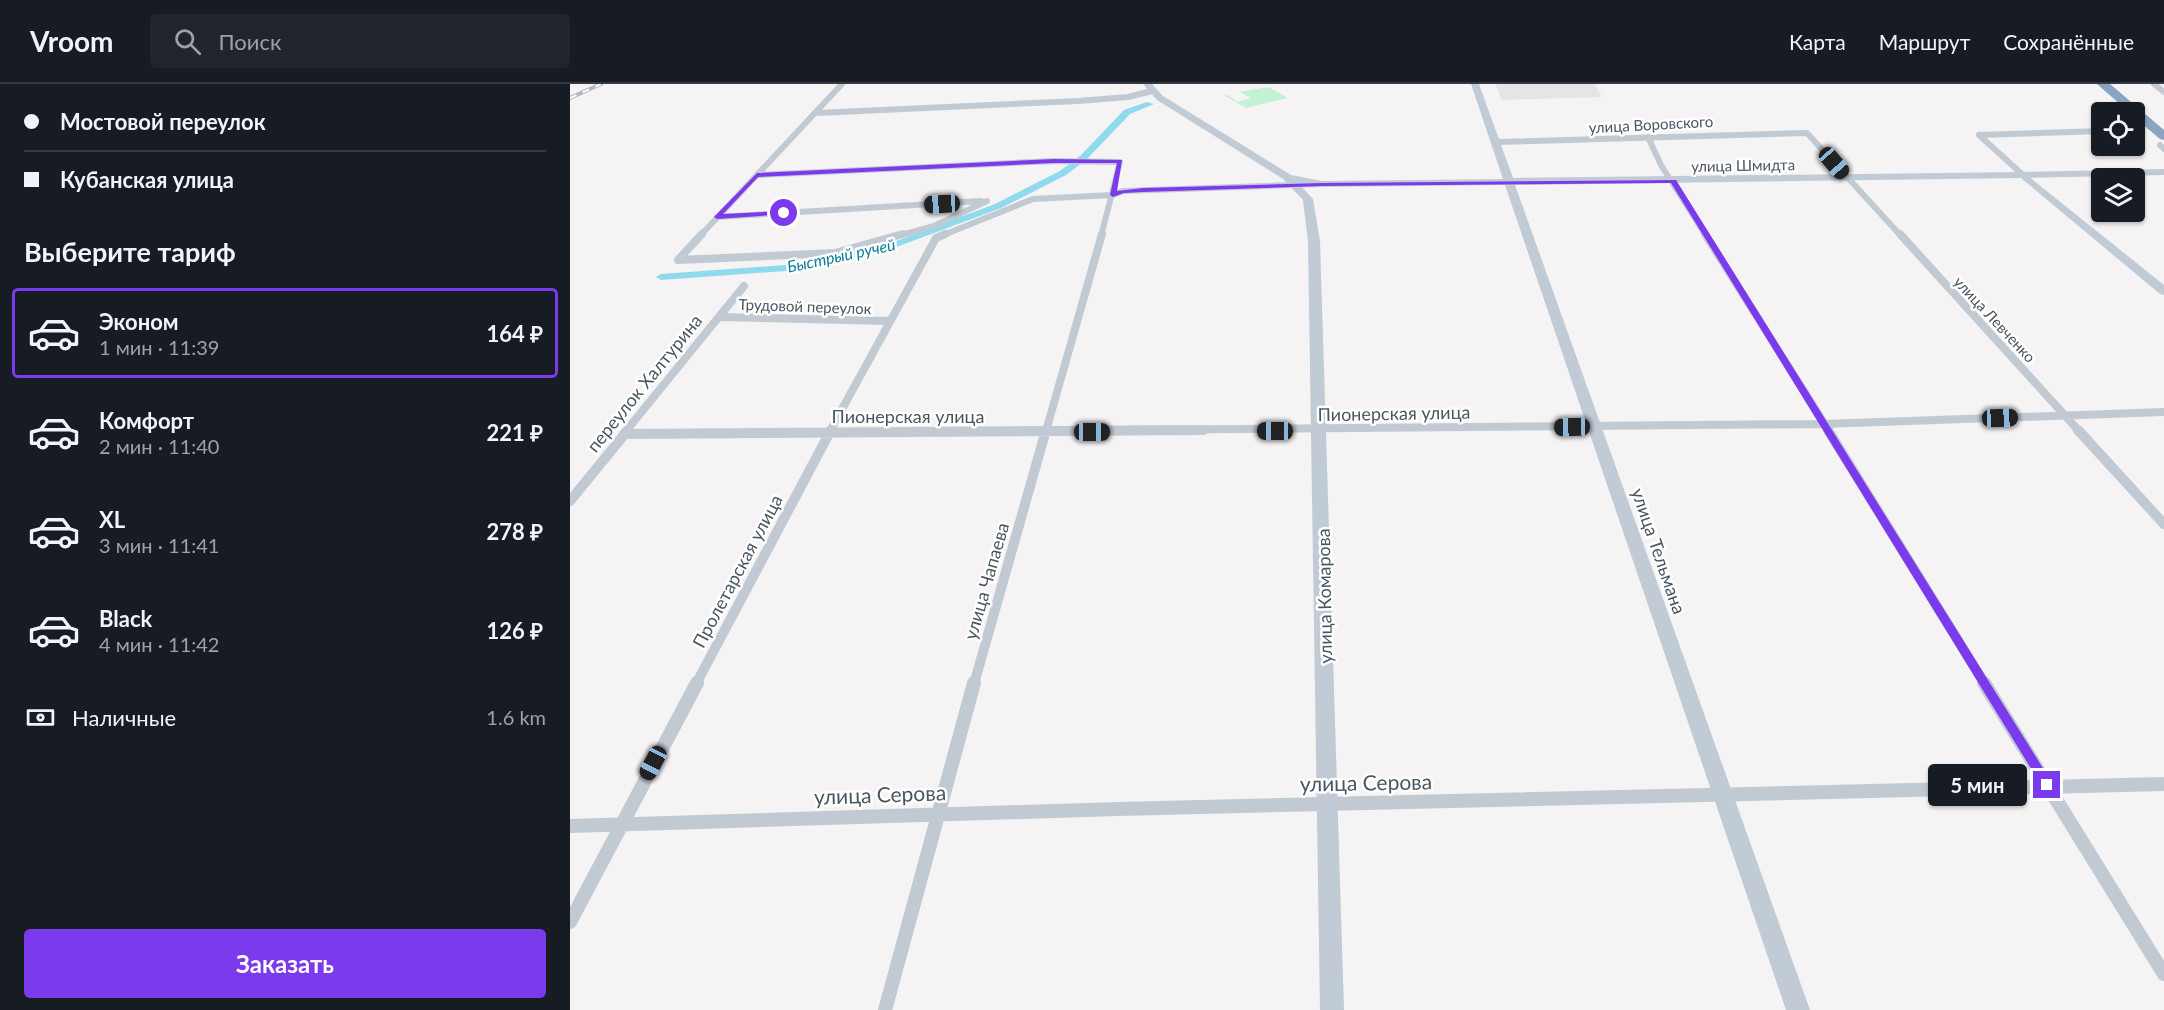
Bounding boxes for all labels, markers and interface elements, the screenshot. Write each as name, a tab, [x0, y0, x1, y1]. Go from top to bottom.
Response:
search box	[150, 14, 570, 68]
text: Vroom	[30, 24, 114, 58]
icon: search	[171, 25, 204, 58]
text: Поиск	[219, 28, 281, 55]
text: Карта	[1789, 29, 1846, 54]
text: Маршрут	[1879, 29, 1970, 54]
text: Сохранённые	[2003, 29, 2134, 54]
map controls	[2091, 102, 2145, 222]
button: locate	[2091, 102, 2145, 156]
text: Мостовой переулок	[60, 108, 266, 135]
street label: улица Воровского	[1588, 112, 1714, 136]
car	[1815, 144, 1853, 182]
street label: улица Шмидта	[1691, 155, 1795, 175]
text: Кубанская улица	[60, 166, 234, 193]
button: layers	[2091, 168, 2145, 222]
car	[924, 194, 960, 214]
route start	[770, 199, 797, 226]
water label: Быстрый ручей	[785, 234, 897, 276]
text: Выберите тариф	[24, 235, 236, 268]
street label: улица Левченко	[1951, 272, 2039, 366]
street label: Трудовой переулок	[738, 295, 872, 317]
icon: car	[27, 306, 81, 360]
text: Эконом	[99, 308, 179, 335]
street label: переулок Халтурина	[582, 310, 706, 456]
text: 164 ₽	[487, 320, 543, 347]
text: 1 мин · 11:39	[99, 335, 219, 359]
street label: Пионерская улица	[1317, 401, 1471, 425]
icon: car	[27, 405, 81, 459]
street label: Пионерская улица	[832, 405, 984, 427]
text: Комфорт	[99, 407, 194, 434]
car	[1982, 408, 2018, 428]
car	[1554, 418, 1590, 436]
text: 221 ₽	[487, 419, 543, 446]
car	[1257, 422, 1293, 440]
car	[1074, 423, 1110, 441]
text: 2 мин · 11:40	[99, 434, 219, 458]
street label: улица Тельмана	[1627, 485, 1691, 617]
street label: Пролетарская улица	[687, 491, 787, 651]
icon: car	[27, 504, 81, 558]
text: XL	[99, 506, 125, 533]
text: 278 ₽	[487, 518, 543, 545]
street label: улица Чапаева	[959, 520, 1013, 642]
street label: улица Комарова	[1312, 528, 1336, 664]
text: 3 мин · 11:41	[99, 533, 219, 557]
icon: car	[27, 603, 81, 657]
text: Black	[99, 605, 152, 632]
text: 126 ₽	[487, 617, 543, 644]
text: 4 мин · 11:42	[99, 632, 219, 656]
icon: cash	[24, 701, 57, 734]
text: Наличные	[72, 704, 176, 731]
text: 1.6 km	[486, 705, 546, 729]
car	[637, 743, 669, 783]
callout: 5 мин	[1927, 764, 2026, 806]
street label: улица Серова	[1300, 768, 1432, 796]
route end	[2033, 771, 2060, 798]
text: 5 мин	[1951, 773, 2004, 797]
street label: улица Серова	[814, 779, 946, 809]
button: Заказать	[24, 929, 546, 998]

